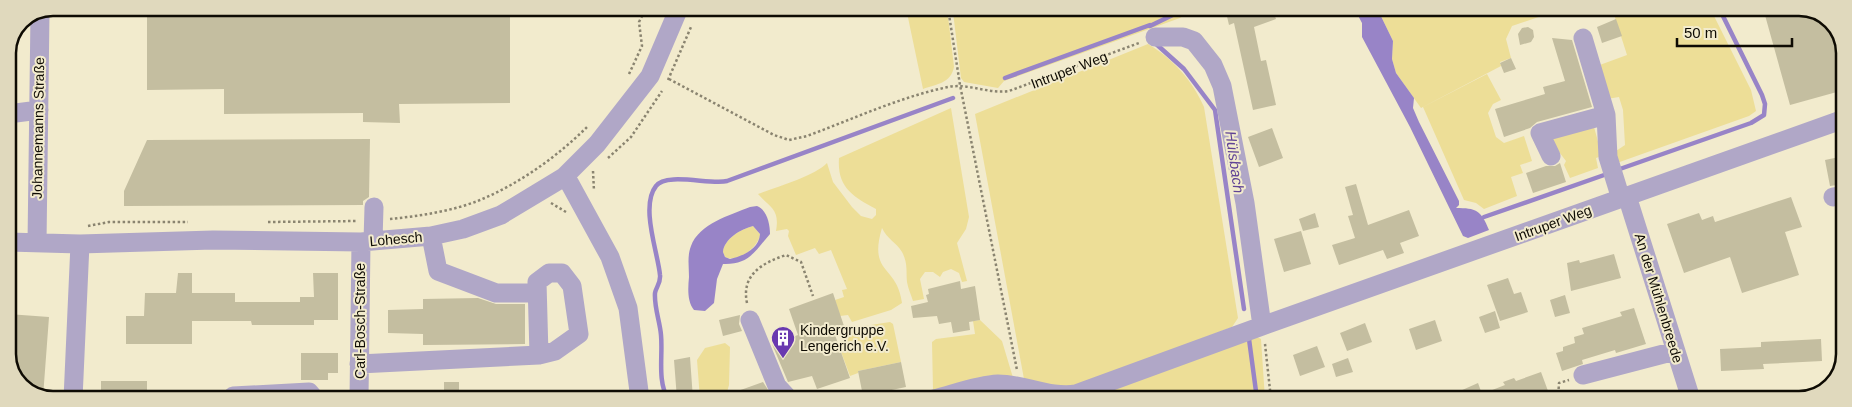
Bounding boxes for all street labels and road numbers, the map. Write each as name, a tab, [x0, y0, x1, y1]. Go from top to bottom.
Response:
street label: Intruper Weg	[1028, 48, 1110, 92]
street label: Johannemanns Straße	[29, 57, 47, 199]
street label: Intruper Weg	[1512, 202, 1594, 244]
street label: Lohesch	[369, 229, 423, 249]
street label: An der Mühlenbreede	[1632, 231, 1686, 365]
street label: Carl-Bosch-Straße	[352, 263, 368, 379]

